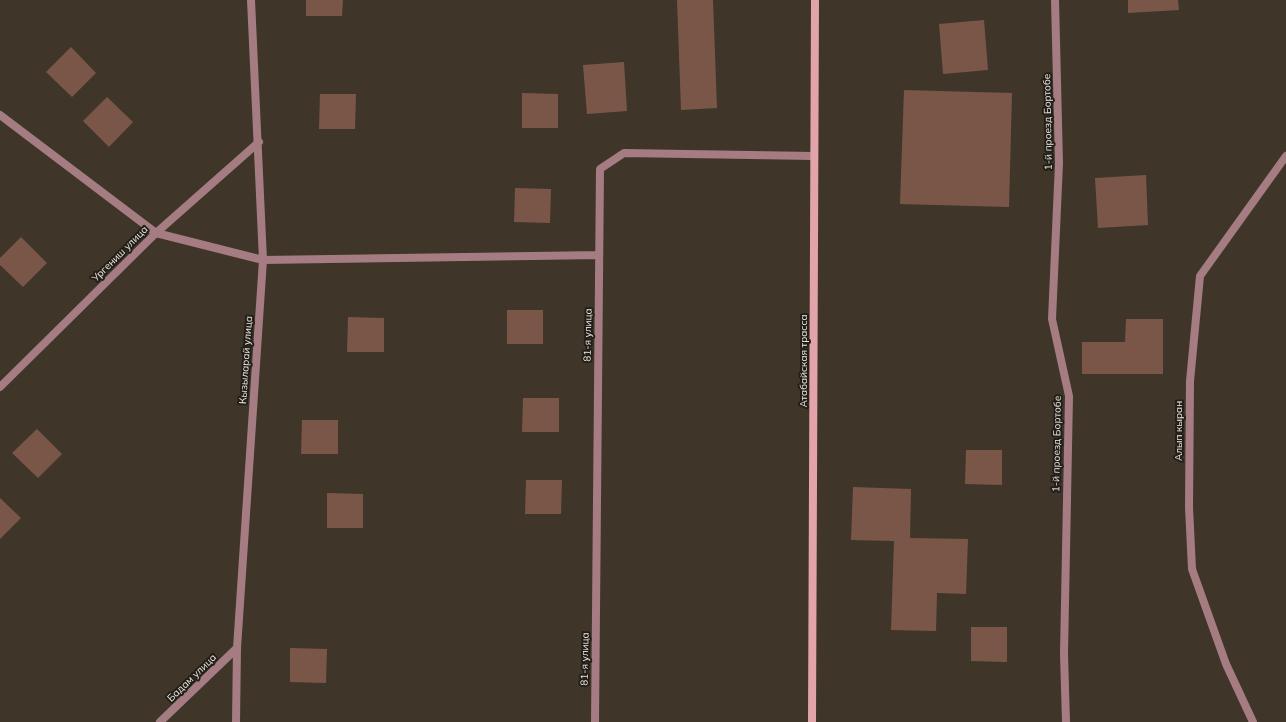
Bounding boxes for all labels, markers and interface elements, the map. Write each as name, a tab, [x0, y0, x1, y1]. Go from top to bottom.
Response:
street label: 1-й проезд Бортобе	[1041, 74, 1055, 170]
street label: Ургениш улица	[90, 224, 150, 284]
street label: 81-я улица	[582, 308, 594, 362]
street label: Атабайская трасса	[798, 314, 810, 408]
street label: Кызыларай улица	[237, 315, 255, 405]
street label: 1-й проезд Бортобе	[1050, 396, 1064, 492]
street label: Алып кыран	[1173, 401, 1185, 461]
street label: 81-я улица	[579, 632, 591, 686]
street label: Бадам улица	[165, 652, 219, 704]

